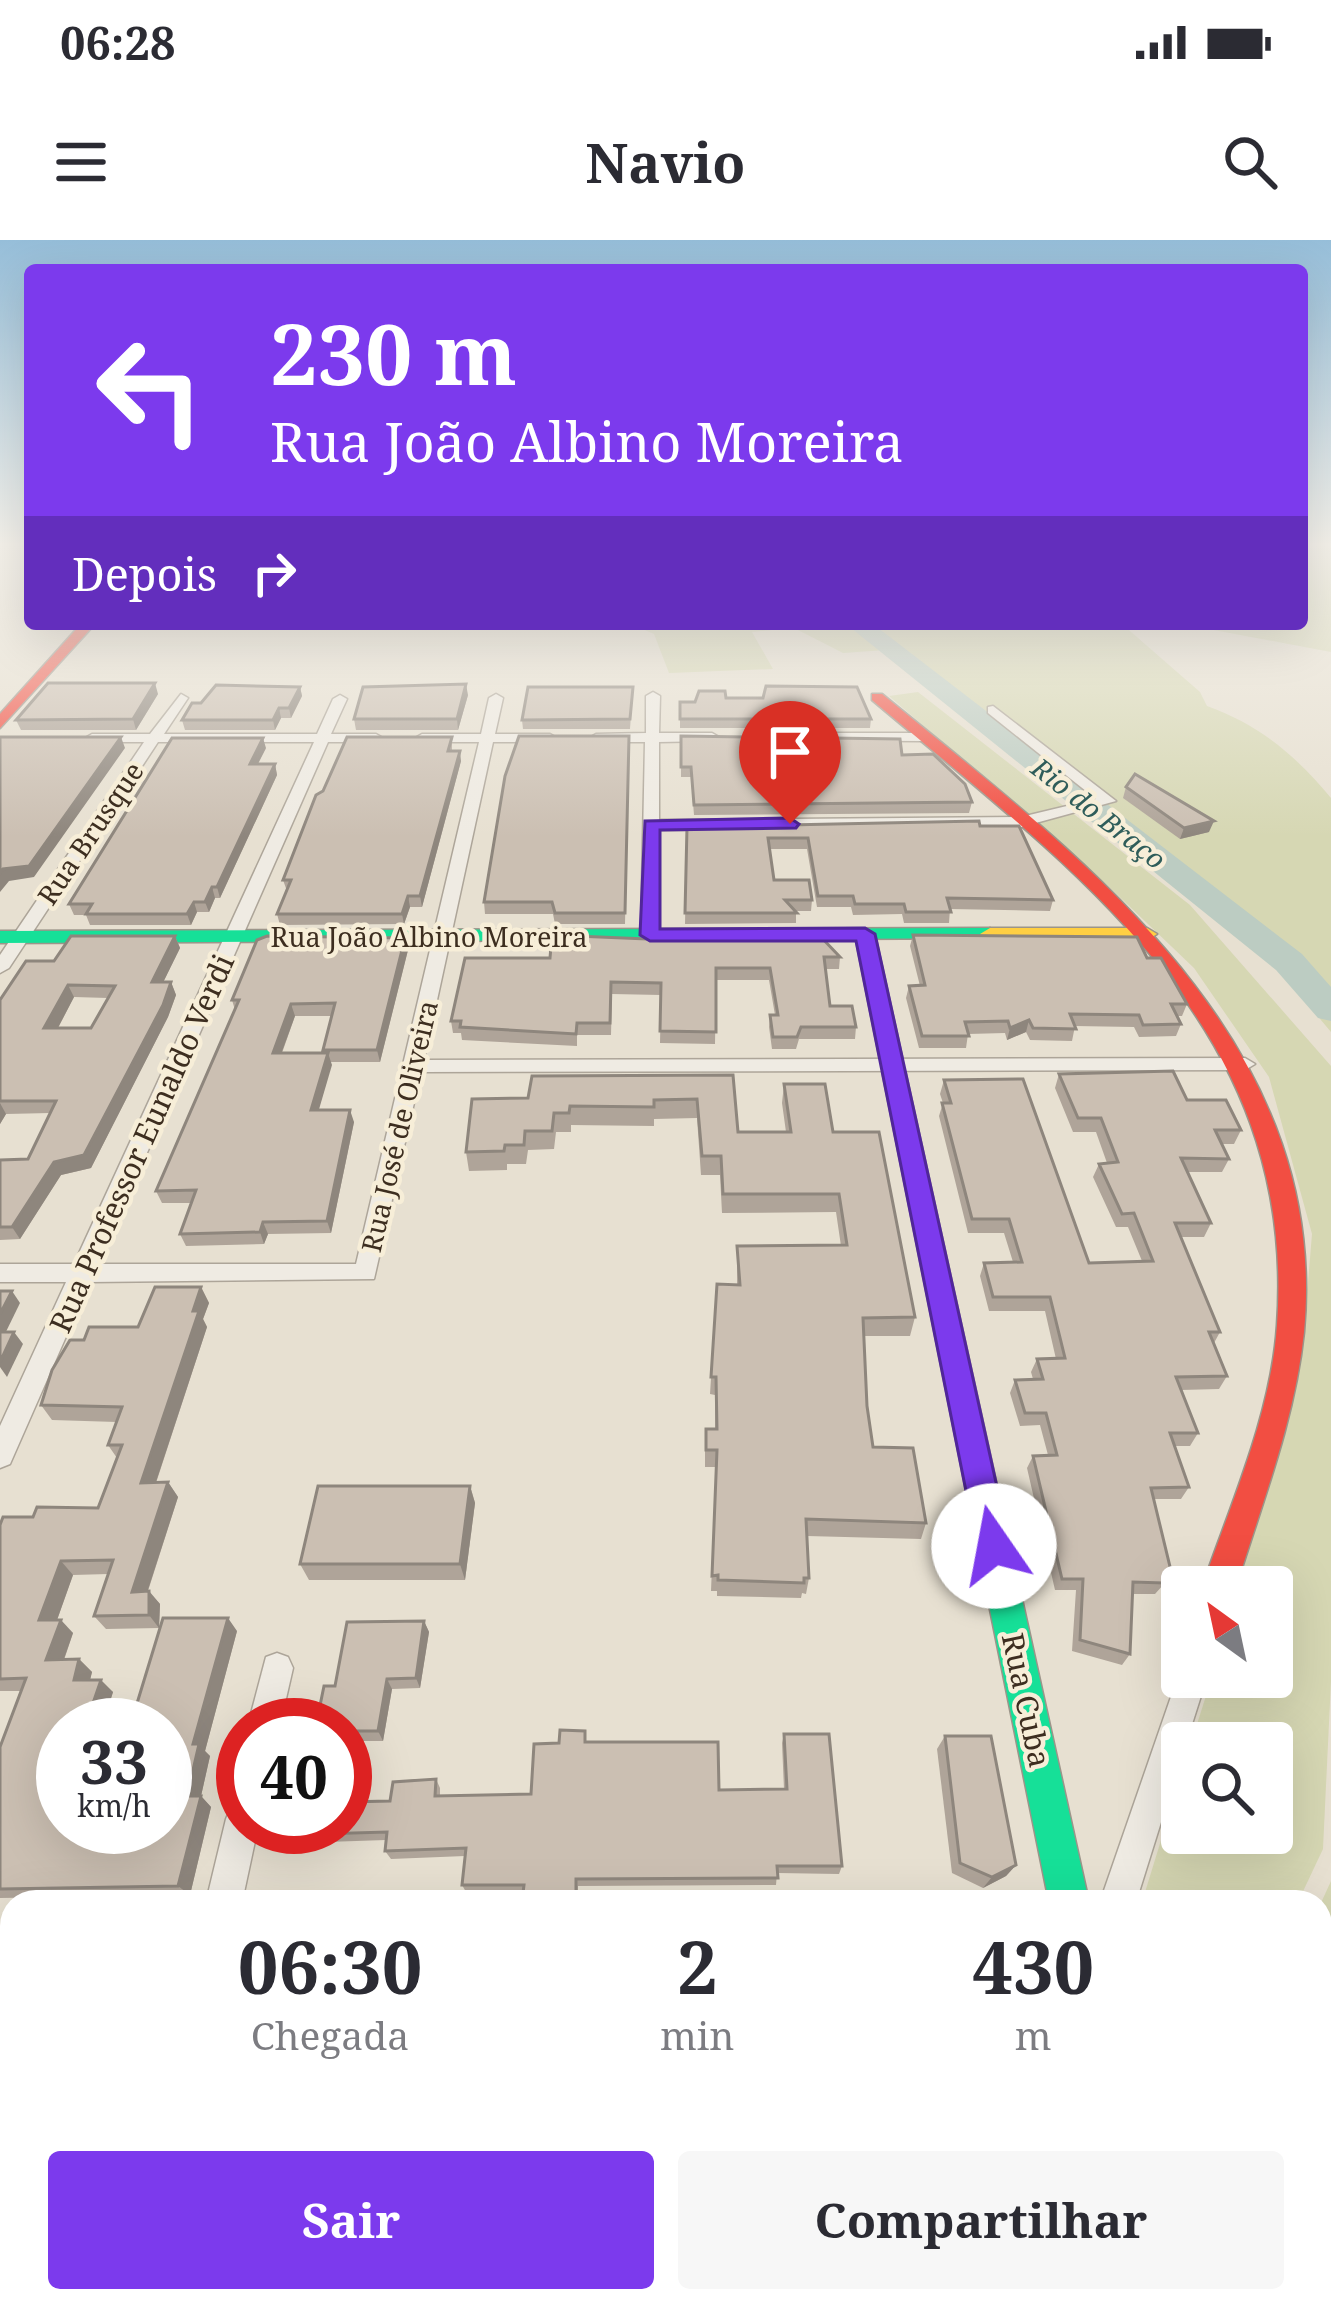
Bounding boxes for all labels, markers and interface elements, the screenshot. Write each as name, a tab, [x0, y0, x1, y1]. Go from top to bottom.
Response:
text: 06:28	[60, 12, 175, 73]
text: Navio	[586, 125, 745, 199]
icon: menu	[48, 129, 114, 195]
icon: search	[1217, 129, 1283, 195]
text: 230 m	[270, 295, 517, 410]
icon: left	[72, 312, 228, 468]
text: Rua João Albino Moreira	[270, 404, 904, 478]
icon: right	[241, 540, 307, 606]
text: Depois	[72, 543, 217, 604]
pin	[739, 701, 841, 824]
icon: arrive	[757, 719, 823, 785]
water label: Rio do Braço	[1023, 748, 1174, 877]
street label: Rua Brusque	[29, 754, 151, 912]
street label: Rua João Albino Moreira	[271, 918, 587, 955]
street label: Rua Professor Eunaldo Verdi	[39, 947, 243, 1339]
street label: Rua José de Oliveira	[352, 997, 446, 1255]
position arrow	[931, 1483, 1057, 1609]
north arrow	[1161, 1566, 1293, 1698]
map controls	[1161, 1566, 1293, 1854]
street label: Rua Cuba	[993, 1629, 1061, 1771]
speed limit sign: 40	[216, 1698, 372, 1854]
text: 33	[80, 1720, 148, 1802]
button: search	[1161, 1722, 1293, 1854]
text: km/h	[77, 1785, 151, 1826]
text: 06:30	[238, 1917, 422, 2015]
text: 2	[677, 1917, 718, 2015]
text: 430	[972, 1917, 1094, 2015]
text: Chegada	[251, 2008, 409, 2061]
text: min	[660, 2008, 735, 2061]
text: m	[1015, 2008, 1052, 2061]
button: Sair	[48, 2151, 654, 2289]
button: Compartilhar	[678, 2151, 1284, 2289]

